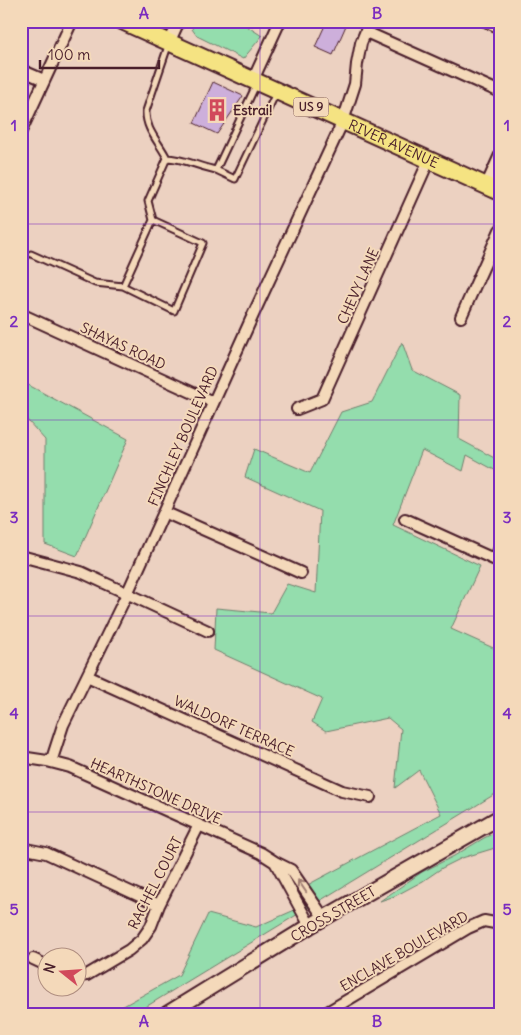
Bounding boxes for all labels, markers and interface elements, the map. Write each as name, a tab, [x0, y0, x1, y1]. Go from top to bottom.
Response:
text: A	[139, 3, 149, 23]
text: B	[372, 3, 383, 23]
scale bar	[40, 38, 159, 70]
text: 100 m	[48, 45, 90, 64]
building icon: Estrai!	[204, 97, 230, 123]
road number: US 9	[294, 98, 328, 116]
place label: Estrai!	[233, 101, 272, 119]
text: 1	[11, 115, 17, 135]
text: 1	[504, 115, 510, 135]
street label: RIVER AVENUE	[345, 116, 442, 172]
street label: CHEVY LANE	[333, 245, 383, 327]
text: 2	[10, 311, 19, 331]
text: 2	[503, 311, 512, 331]
street label: SHAYAS ROAD	[77, 318, 169, 374]
street label: FINCHLEY BOULEVARD	[144, 363, 222, 509]
text: 3	[9, 507, 19, 527]
text: 3	[502, 507, 512, 527]
street label: WALDORF TERRACE	[171, 691, 297, 761]
text: 4	[9, 703, 19, 723]
text: 4	[502, 703, 512, 723]
street label: HEARTHSTONE DRIVE	[88, 754, 224, 828]
street label: RACHEL COURT	[124, 834, 186, 932]
one-way arrow	[297, 880, 307, 894]
street label: CROSS STREET	[287, 882, 379, 946]
text: 5	[9, 899, 19, 919]
text: 5	[502, 899, 512, 919]
street label: ENCLAVE BOULEVARD	[337, 907, 471, 995]
north arrow	[38, 948, 88, 998]
text: N	[40, 961, 60, 975]
text: A	[139, 1011, 149, 1031]
text: B	[372, 1011, 383, 1031]

